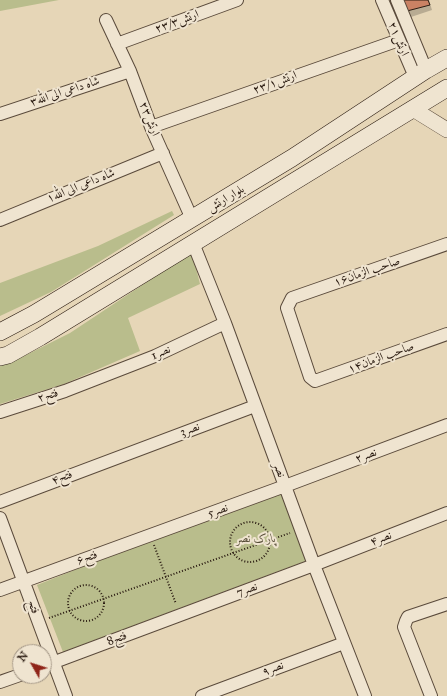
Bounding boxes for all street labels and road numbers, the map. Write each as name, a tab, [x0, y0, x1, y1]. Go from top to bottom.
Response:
street label: ۲۳/۳ارتش	[153, 7, 201, 37]
street label: ارتش۲۱	[384, 20, 412, 58]
street label: ۲۳/۱ارتش	[251, 68, 299, 98]
street label: شاه داعی الی الله۳	[28, 74, 102, 110]
street label: ارتش۲۳	[136, 100, 162, 138]
street label: شاه داعی الی الله۱	[45, 166, 117, 206]
street label: بلوار ارتش	[205, 182, 247, 216]
street label: صاحب الزمان۱۶	[332, 254, 402, 290]
street label: صاحب الزمان۱۴	[346, 339, 416, 377]
street label: 1نصر	[149, 342, 173, 364]
street label: ۲فتح	[36, 386, 60, 406]
street label: 3نصر	[178, 420, 202, 440]
street label: نصر۲	[353, 445, 379, 467]
street label: نصر	[270, 460, 288, 480]
street label: فتح۴	[50, 467, 74, 489]
street label: 5نصر	[206, 501, 230, 521]
street label: ۴نصر	[368, 528, 394, 550]
street label: ۶فتح	[75, 548, 99, 568]
street label: 7نصر	[234, 580, 260, 600]
street label: فتح	[24, 598, 42, 616]
street label: 8فتح	[105, 629, 129, 649]
street label: ۹نصر	[260, 658, 286, 680]

